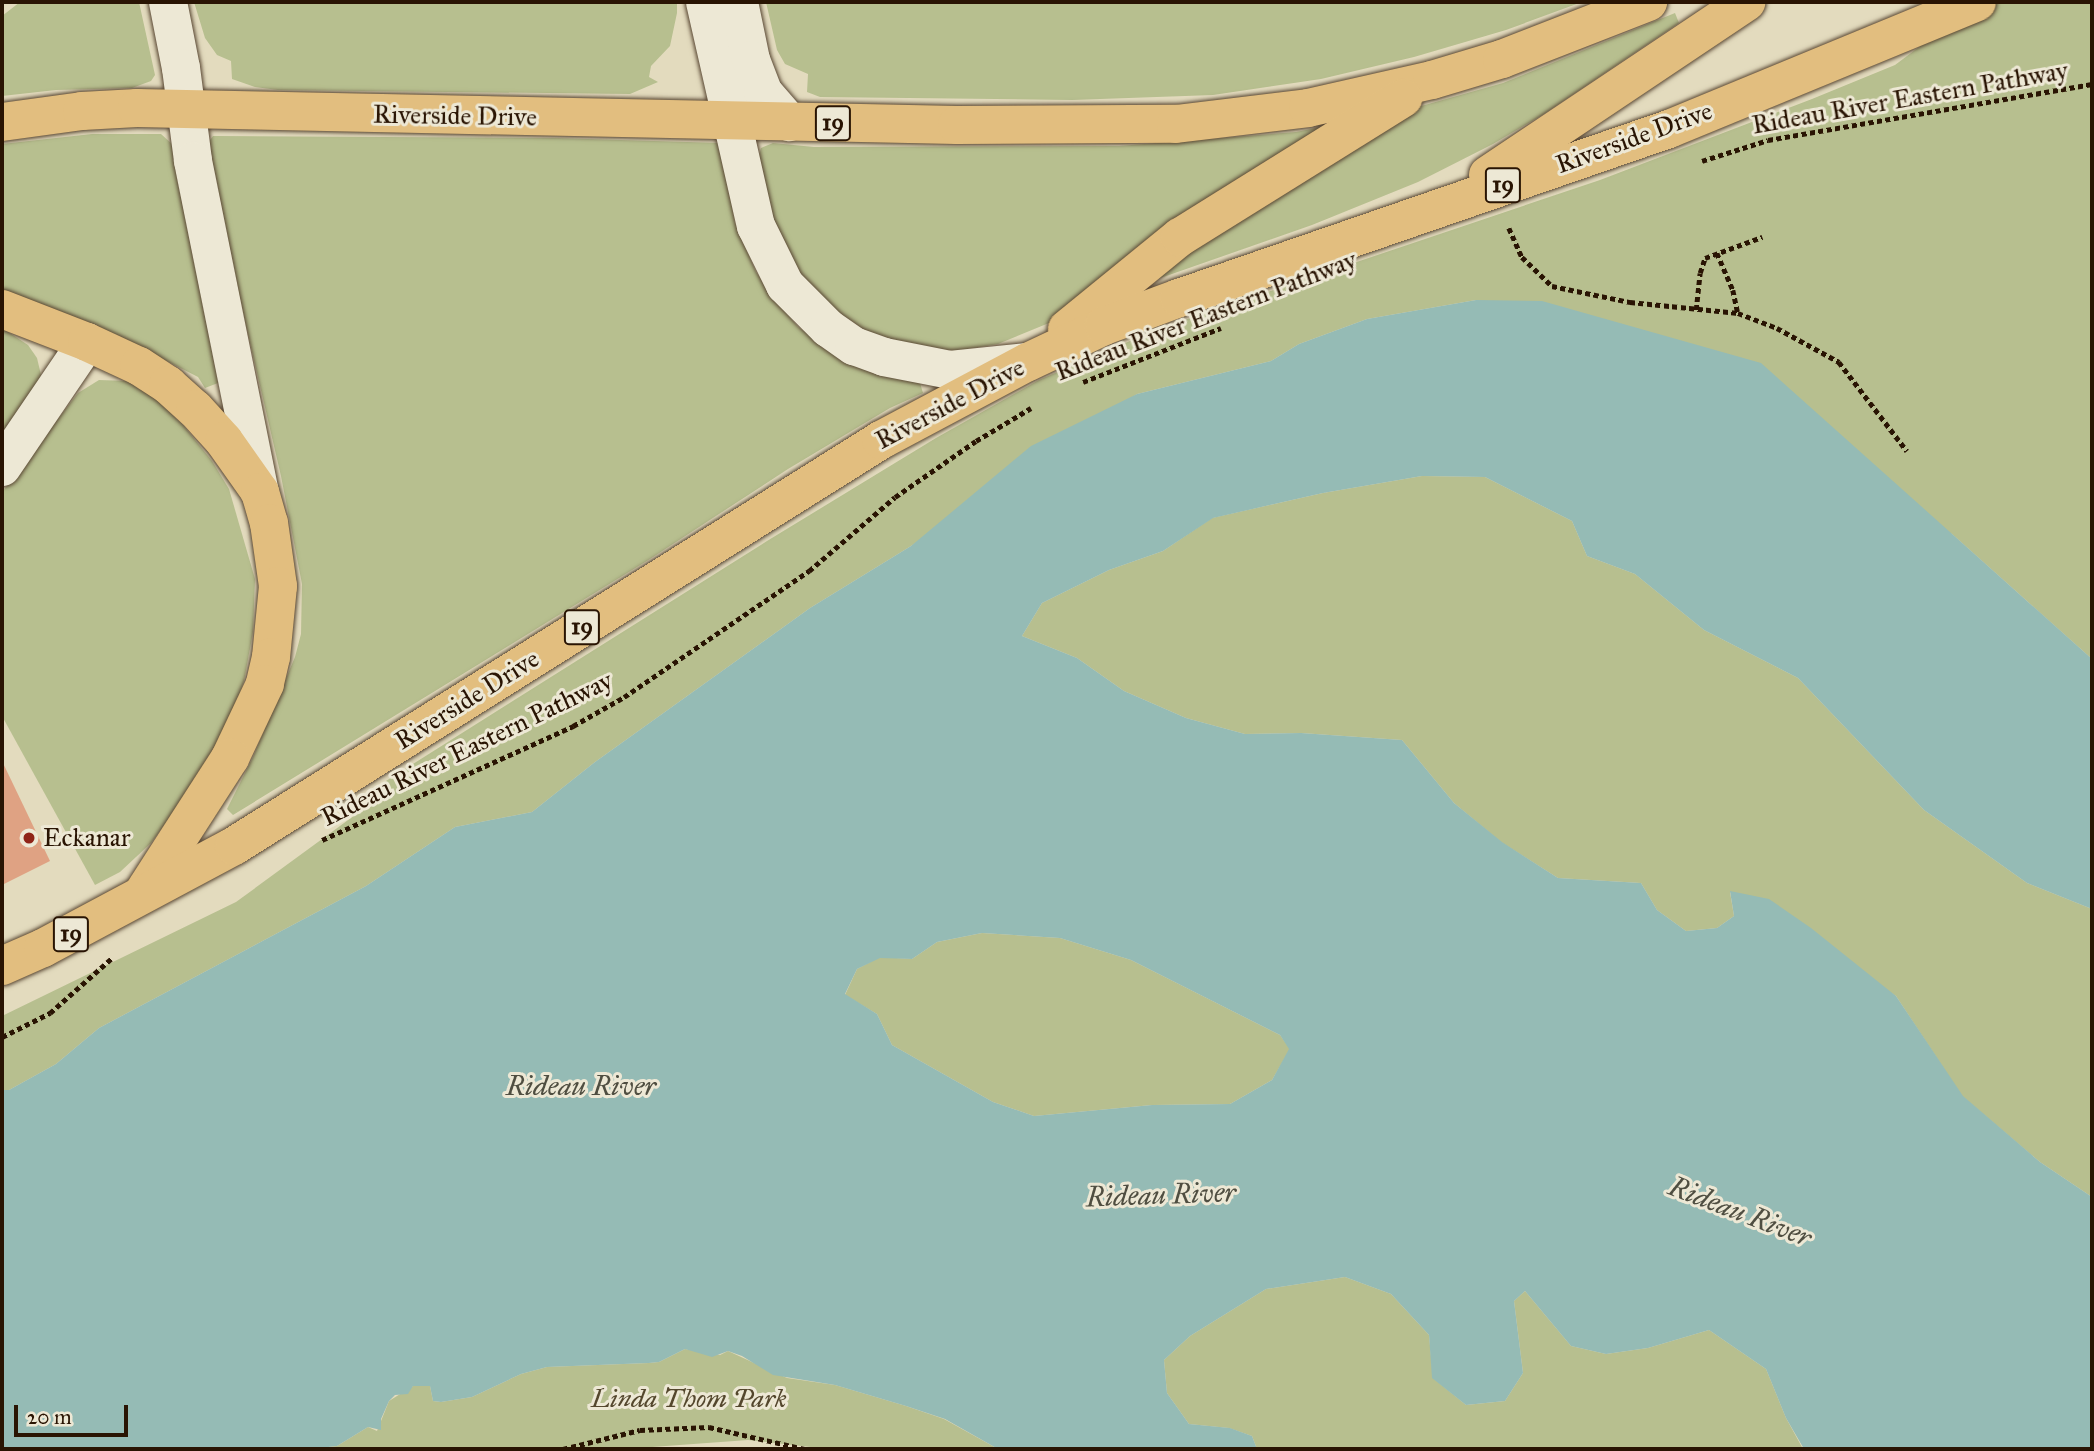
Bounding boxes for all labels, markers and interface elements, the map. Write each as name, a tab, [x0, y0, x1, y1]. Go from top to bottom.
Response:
street label: Rideau River Eastern Pathway	[1750, 55, 2070, 141]
street label: Riverside Drive	[1552, 95, 1716, 181]
street label: Riverside Drive	[373, 99, 537, 133]
road number: 19	[814, 103, 852, 144]
road number: 19	[1484, 164, 1522, 205]
street label: Rideau River Eastern Pathway	[1051, 244, 1361, 388]
street label: Riverside Drive	[870, 352, 1030, 456]
road number: 19	[563, 606, 601, 648]
street label: Riverside Drive	[389, 643, 545, 757]
street label: Rideau River Eastern Pathway	[316, 665, 618, 833]
place label: Eckanar	[43, 822, 130, 854]
marker: Eckanar	[21, 830, 37, 846]
road number: 19	[52, 914, 90, 954]
water label: Rideau River	[506, 1069, 656, 1103]
water label: Rideau River	[1664, 1169, 1816, 1255]
water label: Rideau River	[1085, 1176, 1237, 1214]
park label: Linda Thom Park	[591, 1383, 787, 1415]
scale bar	[18, 1392, 131, 1436]
text: 20 m	[27, 1404, 72, 1430]

